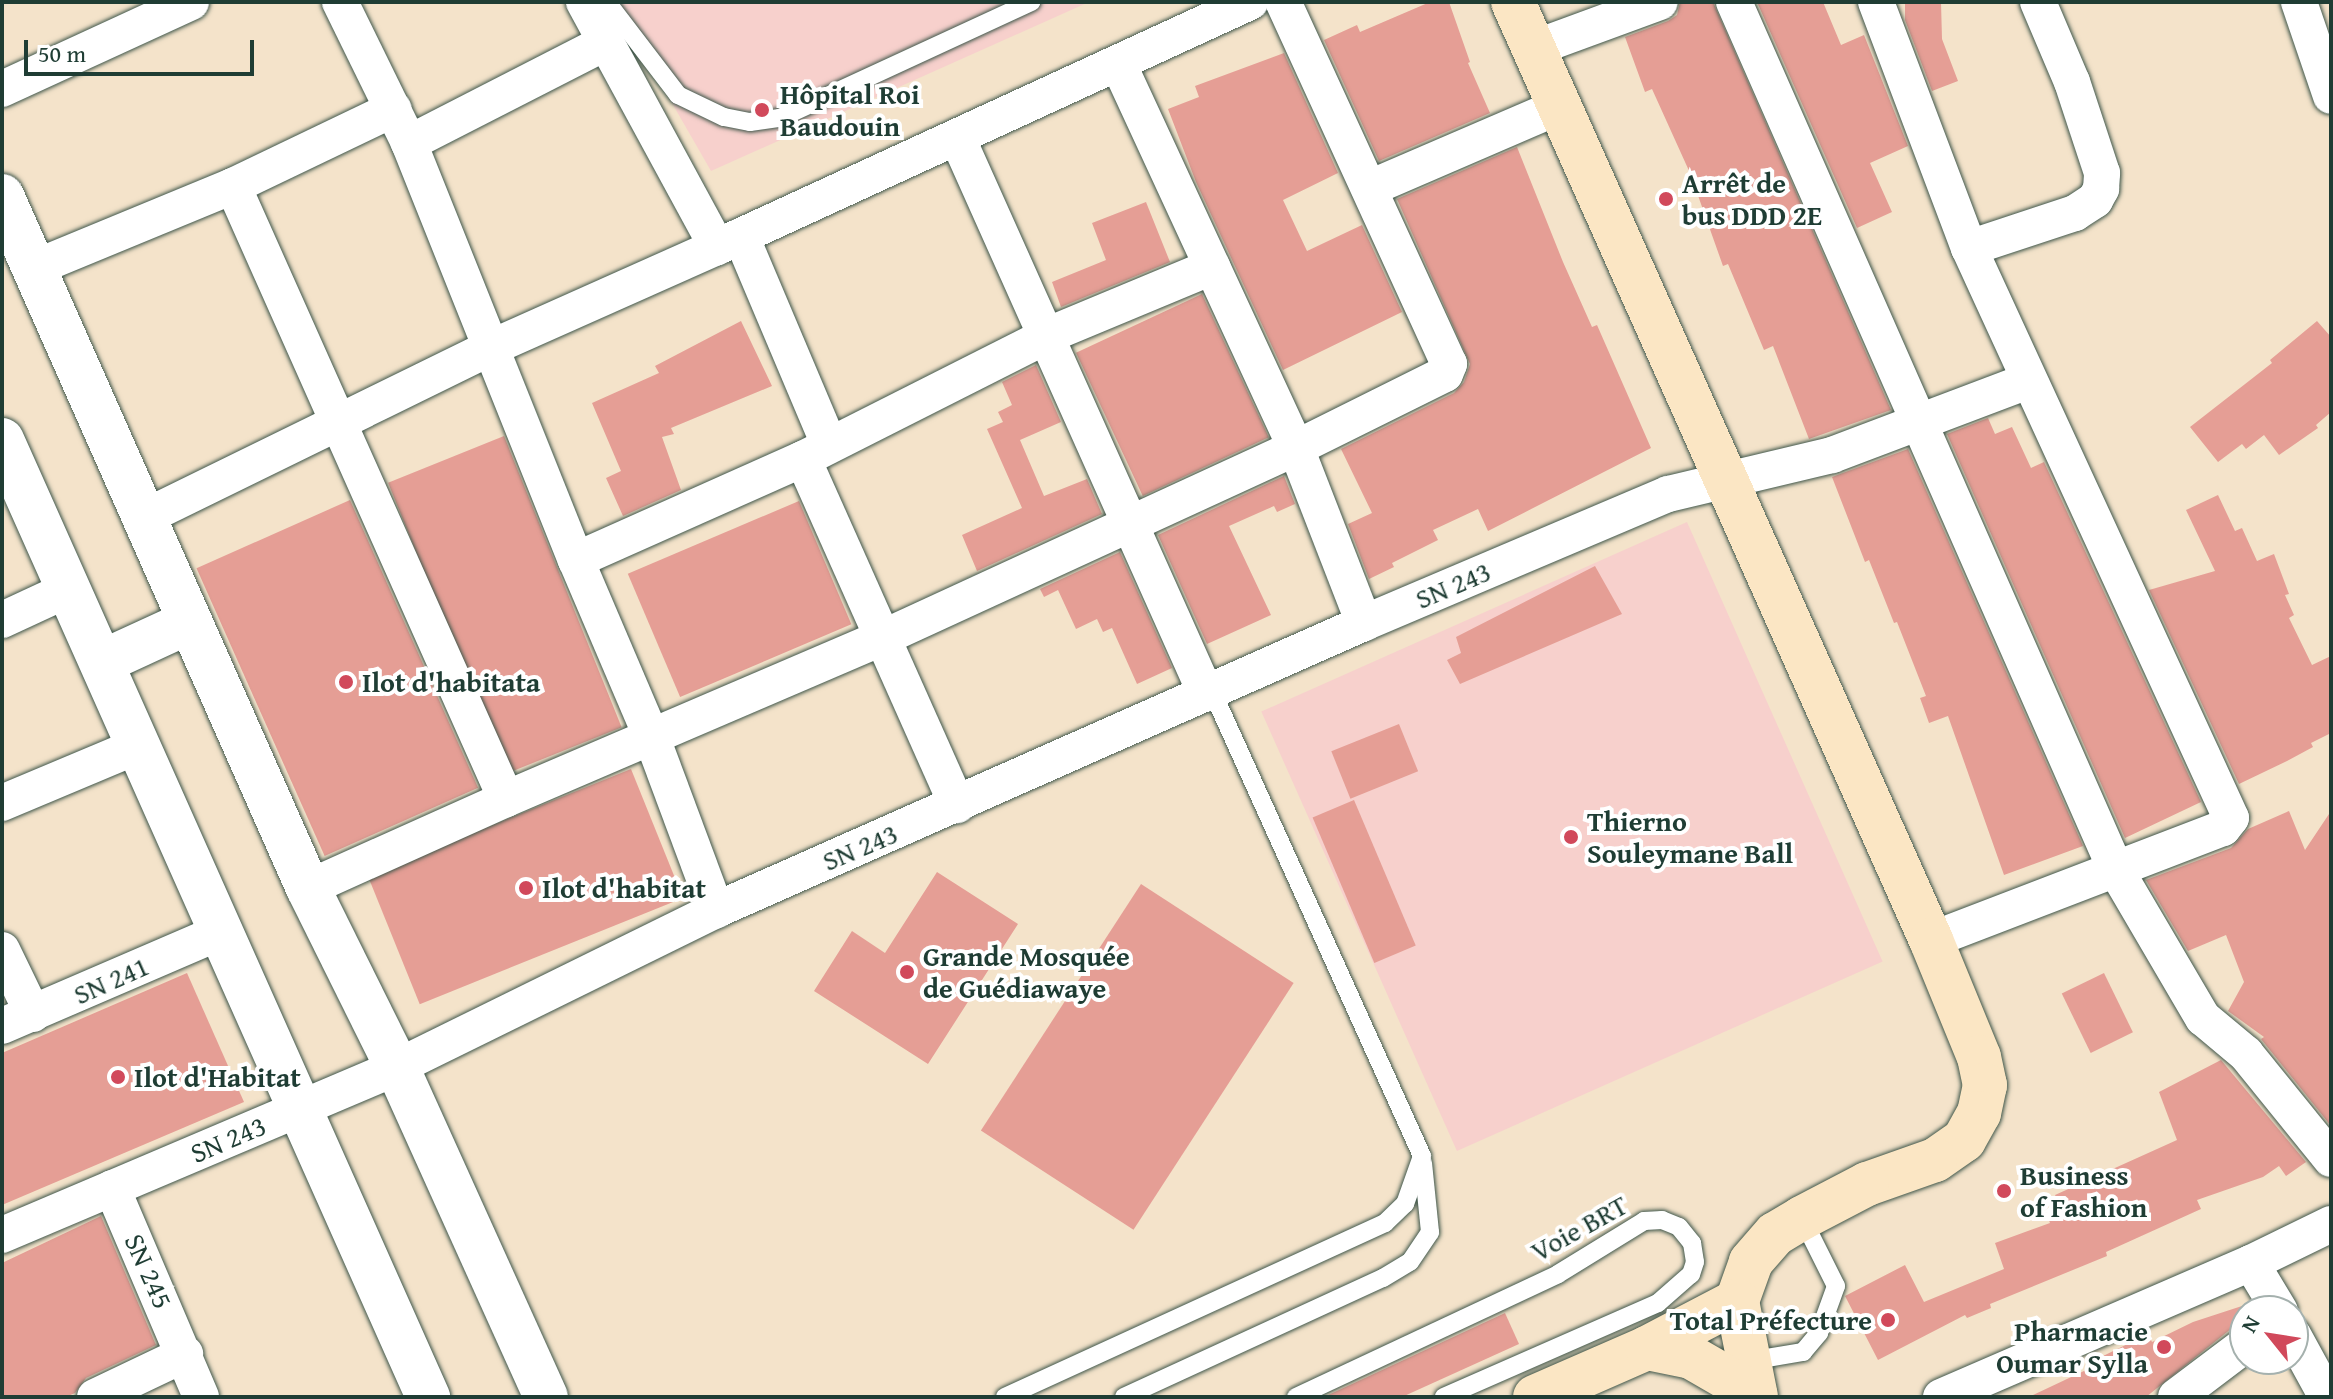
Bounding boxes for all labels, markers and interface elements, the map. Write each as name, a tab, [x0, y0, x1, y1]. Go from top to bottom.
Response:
scale bar	[28, 24, 258, 74]
text: 50 m	[38, 36, 86, 71]
place label: Hôpital Roi Baudouin	[780, 77, 920, 143]
marker: Hôpital Roi Baudouin	[751, 99, 773, 121]
place label: Arrêt de bus DDD 2E	[1682, 166, 1822, 232]
marker: Arrêt de bus DDD 2E	[1657, 190, 1675, 208]
street label: SN 243	[1410, 554, 1496, 616]
place label: Ilot d'habitata	[362, 665, 540, 699]
marker: Ilot d'habitata	[337, 673, 355, 691]
place label: Thierno Souleymane Ball	[1587, 804, 1793, 870]
street label: SN 243	[817, 816, 903, 878]
marker: Thierno Souleymane Ball	[1562, 828, 1580, 846]
place label: Ilot d'habitat	[542, 871, 706, 905]
marker: Ilot d'habitat	[517, 879, 535, 897]
place label: Grande Mosquée de Guédiawaye	[923, 939, 1130, 1005]
street label: SN 241	[68, 949, 154, 1011]
marker: Grande Mosquée de Guédiawaye	[898, 963, 916, 981]
place label: Ilot d'Habitat	[134, 1060, 301, 1094]
marker: Ilot d'Habitat	[109, 1068, 127, 1086]
street label: SN 243	[185, 1108, 271, 1170]
place label: Business of Fashion	[2020, 1158, 2147, 1224]
marker: Business of Fashion	[1995, 1182, 2013, 1200]
street label: Voie BRT	[1525, 1188, 1633, 1268]
street label: SN 245	[118, 1228, 180, 1314]
north arrow	[2229, 1295, 2309, 1375]
place label: Total Préfecture	[1670, 1303, 1872, 1337]
text: N	[2232, 1310, 2267, 1338]
marker: Total Préfecture	[1879, 1311, 1897, 1329]
place label: Pharmacie Oumar Sylla	[1996, 1314, 2148, 1380]
marker: Pharmacie Oumar Sylla	[2155, 1338, 2173, 1356]

